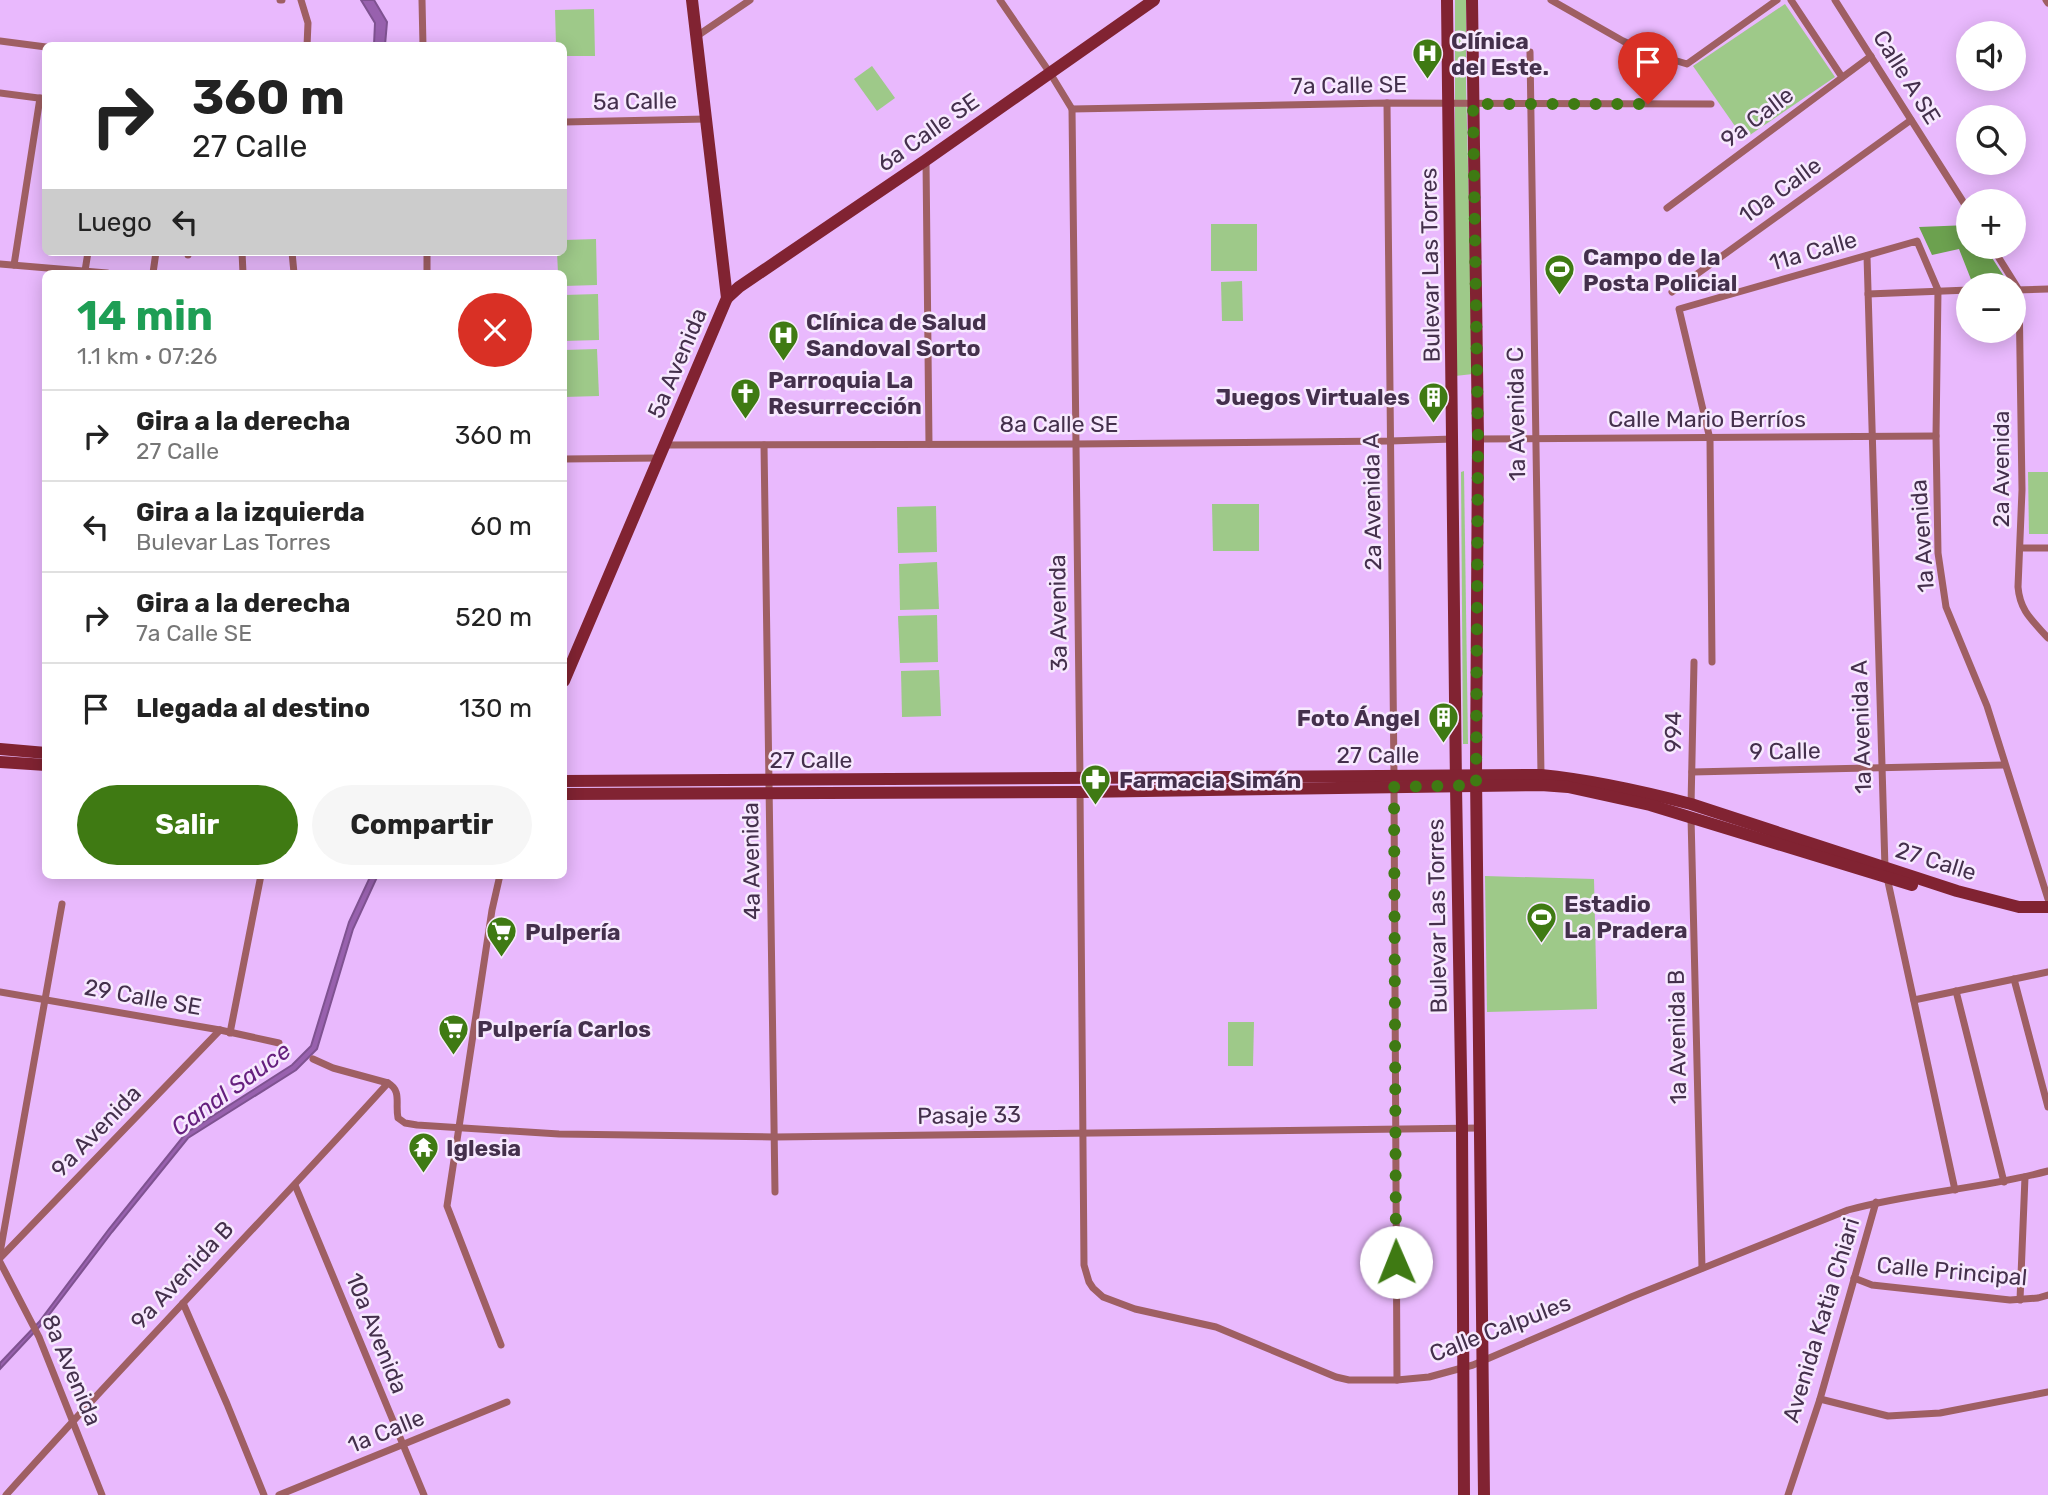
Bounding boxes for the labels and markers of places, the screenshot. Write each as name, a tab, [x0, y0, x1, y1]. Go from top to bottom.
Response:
place label: Clínica del Este.	[1451, 27, 1549, 81]
pin	[1618, 32, 1678, 104]
hospital icon: Clínica del Este.	[1411, 37, 1445, 81]
place label: Campo de la Posta Policial	[1583, 243, 1737, 297]
sports icon: Campo de la Posta Policial	[1543, 253, 1577, 297]
place label: Clínica de Salud Sandoval Sorto	[806, 308, 986, 362]
hospital icon: Clínica de Salud Sandoval Sorto	[766, 318, 800, 362]
place label: Parroquia La Resurrección	[768, 366, 922, 420]
church icon: Parroquia La Resurrección	[728, 376, 762, 420]
building icon: Juegos Virtuales	[1416, 380, 1450, 424]
place label: Juegos Virtuales	[1216, 383, 1410, 411]
building icon: Foto Ángel	[1426, 701, 1460, 745]
place label: Foto Ángel	[1297, 704, 1420, 732]
pharmacy icon: Farmacia Simán	[1079, 763, 1113, 807]
place label: Farmacia Simán	[1119, 766, 1301, 794]
place label: Estadio La Pradera	[1564, 890, 1688, 944]
sports icon: Estadio La Pradera	[1524, 900, 1558, 944]
supermarket icon: Pulpería	[485, 915, 519, 959]
place label: Pulpería	[525, 918, 621, 946]
supermarket icon: Pulpería Carlos	[437, 1012, 471, 1056]
place label: Pulpería Carlos	[477, 1015, 651, 1043]
temple icon: Iglesia	[406, 1131, 440, 1175]
place label: Iglesia	[446, 1134, 521, 1162]

